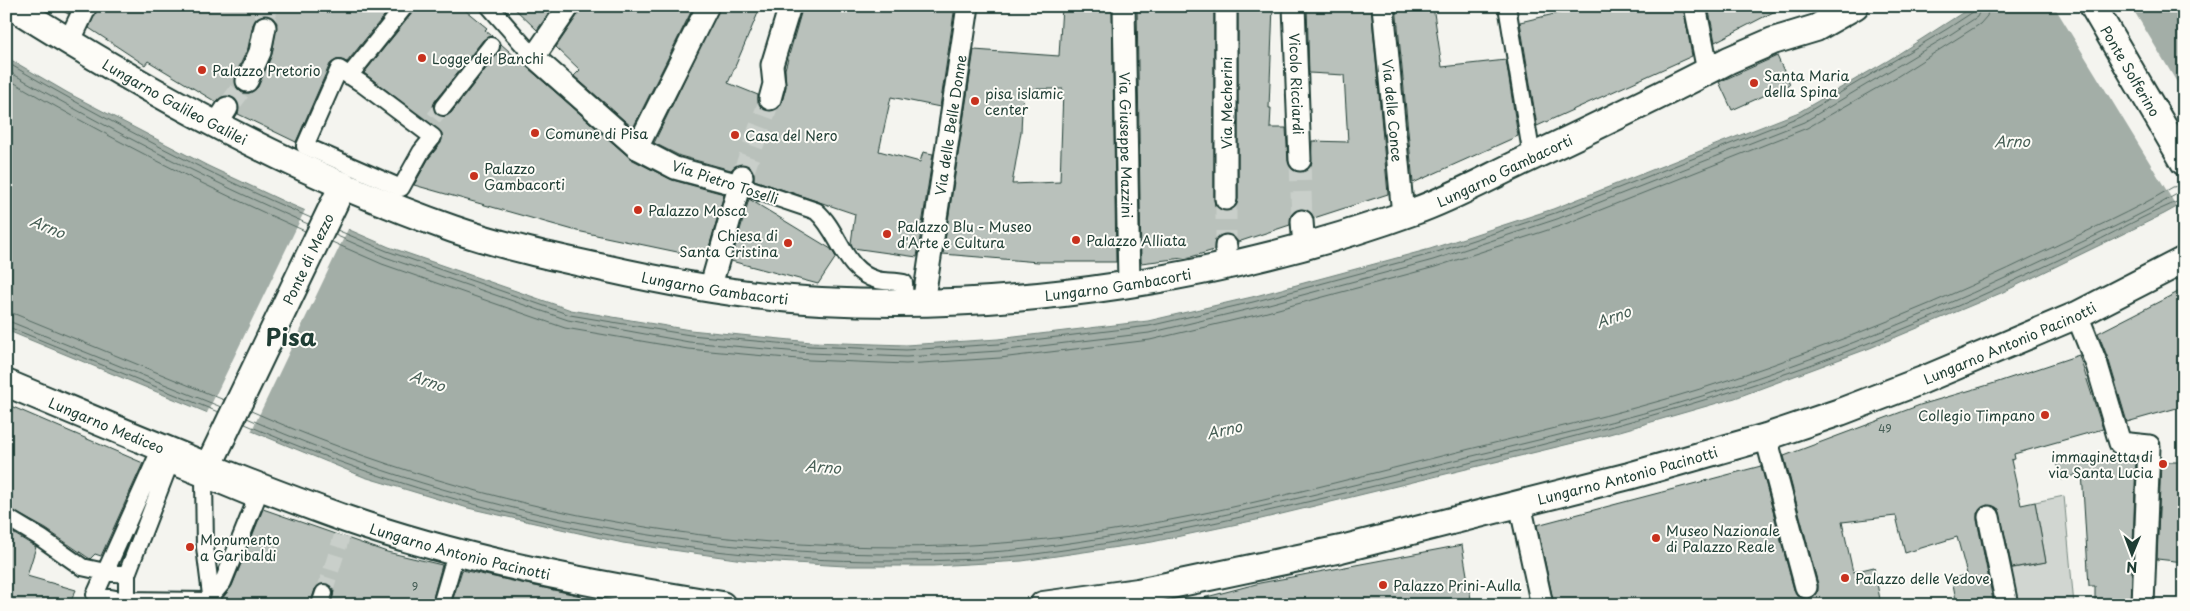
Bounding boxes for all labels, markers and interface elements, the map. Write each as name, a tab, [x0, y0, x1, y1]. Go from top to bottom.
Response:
street label: Ponte Solferino	[2096, 21, 2166, 120]
street label: Vicolo Ricciardi	[1285, 33, 1310, 135]
place label: Logge dei Banchi	[432, 48, 544, 69]
marker: Logge dei Banchi	[416, 52, 428, 64]
street label: Lungarno Galileo Galilei	[99, 53, 251, 150]
street label: Via delle Belle Donne	[929, 53, 971, 197]
street label: Via Mecherini	[1216, 57, 1237, 149]
street label: Via delle Conce	[1378, 58, 1408, 163]
place label: Palazzo Pretorio	[212, 60, 321, 81]
marker: Palazzo Pretorio	[196, 64, 208, 76]
place label: Santa Maria della Spina	[1764, 65, 1849, 102]
street label: Via Giuseppe Mazzini	[1115, 72, 1138, 218]
marker: Santa Maria della Spina	[1748, 77, 1760, 89]
place label: pisa islamic center	[985, 83, 1064, 120]
marker: pisa islamic center	[969, 95, 981, 107]
place label: Comune di Pisa	[545, 123, 648, 144]
place label: Casa del Nero	[745, 125, 838, 146]
marker: Comune di Pisa	[529, 127, 541, 139]
marker: Casa del Nero	[729, 129, 741, 141]
street label: Lungarno Gambacorti	[1433, 129, 1576, 212]
water label: Arno	[1994, 129, 2030, 152]
street label: Via Pietro Toselli	[669, 155, 781, 209]
place label: Palazzo Gambacorti	[484, 158, 565, 195]
marker: Palazzo Gambacorti	[468, 170, 480, 182]
place label: Palazzo Mosca	[648, 200, 747, 221]
marker: Palazzo Mosca	[632, 204, 644, 216]
water label: Arno	[27, 208, 70, 244]
street label: Ponte di Mezzo	[277, 209, 339, 308]
place label: Palazzo Blu - Museo d'Arte e Cultura	[897, 216, 1032, 253]
place label: Chiesa di Santa Cristina	[679, 225, 778, 262]
marker: Palazzo Blu - Museo d'Arte e Cultura	[881, 228, 893, 240]
place label: Palazzo Alliata	[1086, 230, 1187, 251]
marker: Palazzo Alliata	[1070, 234, 1082, 246]
marker: Chiesa di Santa Cristina	[782, 237, 794, 249]
street label: Lungarno Gambacorti	[1043, 263, 1193, 306]
street label: Lungarno Gambacorti	[640, 266, 789, 309]
street label: Lungarno Antonio Pacinotti	[1920, 297, 2099, 389]
water label: Arno	[1592, 299, 1634, 333]
district label: Pisa	[266, 318, 317, 354]
water label: Arno	[407, 363, 449, 397]
street label: Lungarno Mediceo	[46, 392, 168, 458]
place label: Collegio Timpano	[1918, 405, 2035, 426]
marker: Collegio Timpano	[2039, 409, 2051, 421]
water label: Arno	[1204, 414, 1245, 444]
house number: 49	[1878, 420, 1892, 437]
street label: Lungarno Antonio Pacinotti	[1535, 441, 1720, 509]
place label: immaginetta di via Santa Lucia	[2048, 446, 2153, 483]
water label: Arno	[804, 453, 842, 479]
marker: immaginetta di via Santa Lucia	[2157, 458, 2169, 470]
street label: Lungarno Antonio Pacinotti	[367, 517, 552, 584]
place label: Museo Nazionale di Palazzo Reale	[1666, 520, 1780, 557]
north arrow	[2108, 528, 2158, 578]
place label: Monumento a Garibaldi	[200, 529, 280, 566]
marker: Museo Nazionale di Palazzo Reale	[1650, 532, 1662, 544]
marker: Monumento a Garibaldi	[184, 541, 196, 553]
text: N	[2126, 557, 2137, 578]
place label: Palazzo delle Vedove	[1855, 568, 1990, 589]
marker: Palazzo delle Vedove	[1839, 572, 1851, 584]
place label: Palazzo Prini-Aulla	[1393, 575, 1522, 596]
house number: 9	[412, 578, 418, 595]
marker: Palazzo Prini-Aulla	[1377, 579, 1389, 591]

